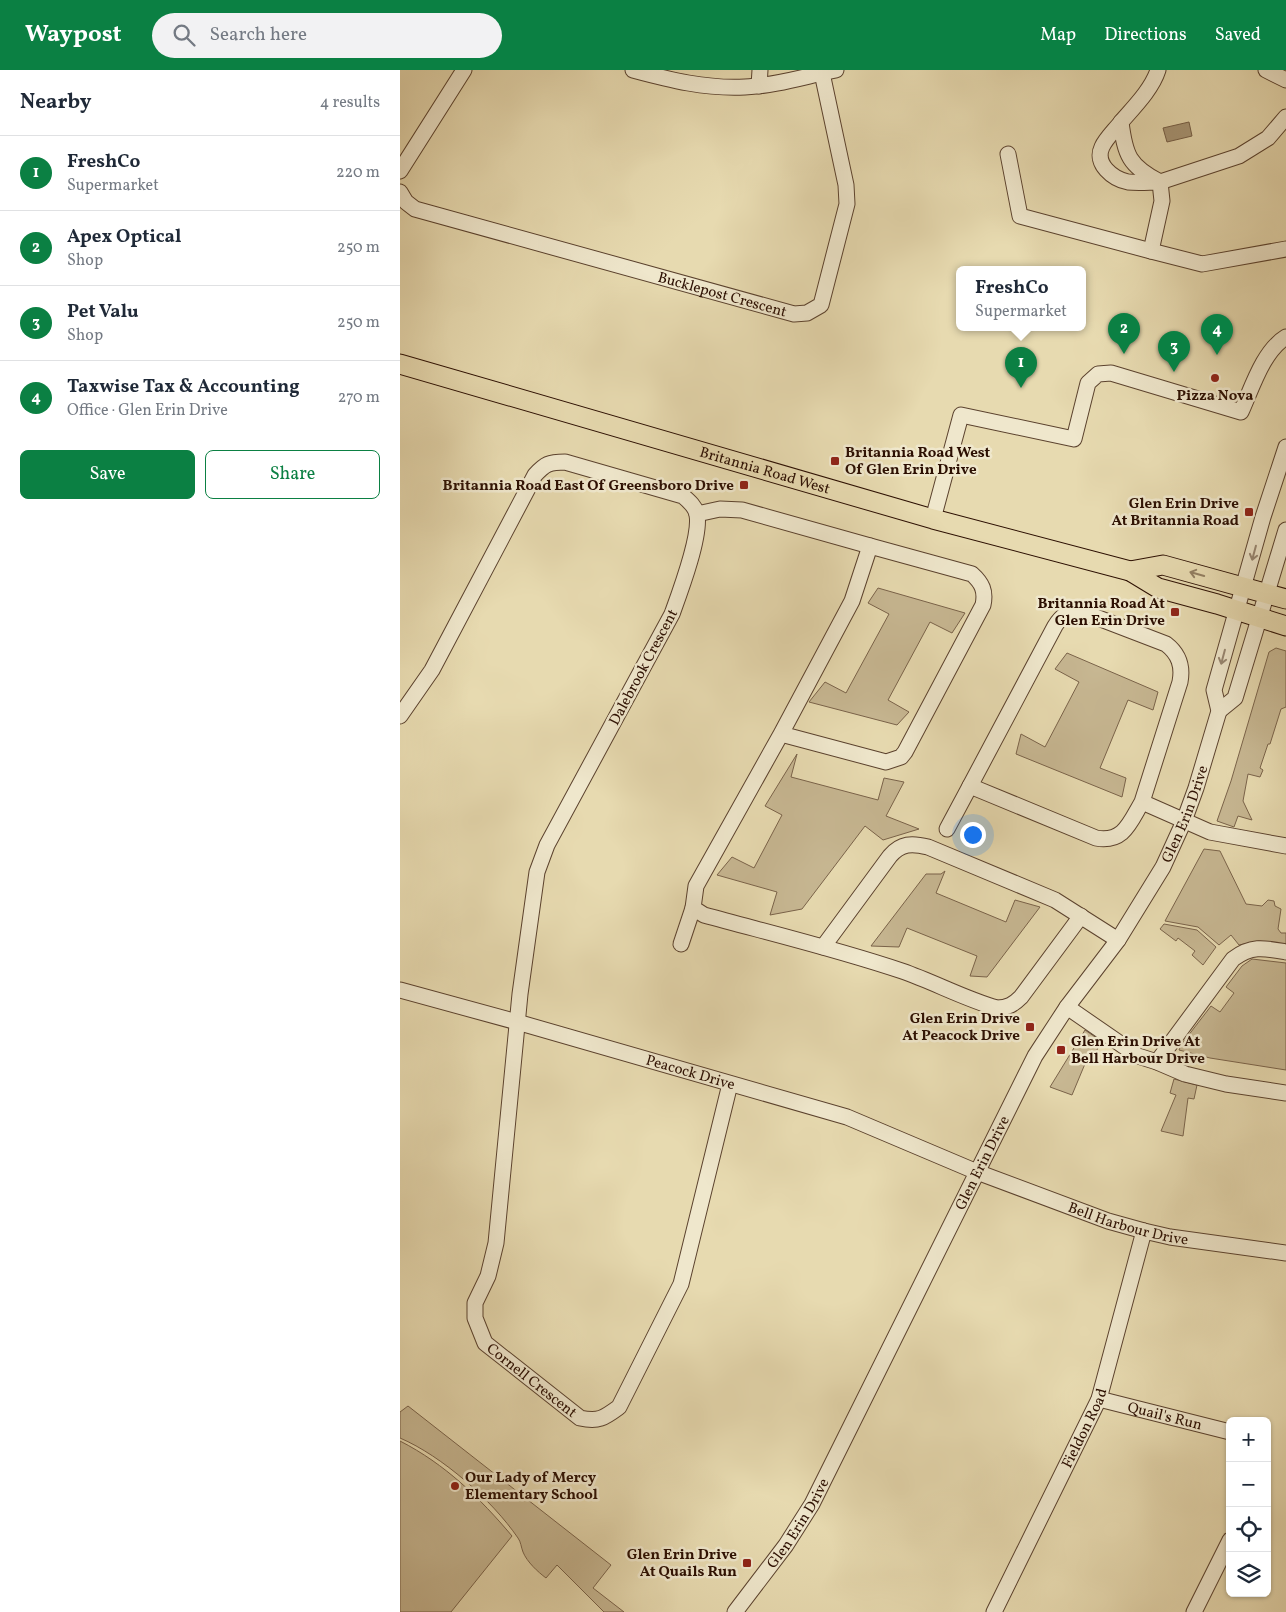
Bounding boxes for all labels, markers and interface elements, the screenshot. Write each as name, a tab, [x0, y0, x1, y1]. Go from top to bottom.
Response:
search box	[152, 13, 502, 58]
text: Waypost	[25, 18, 122, 52]
icon: search	[170, 21, 198, 49]
text: Search here	[210, 22, 307, 48]
text: Map	[1040, 23, 1076, 48]
text: Directions	[1104, 23, 1187, 48]
text: Saved	[1215, 23, 1261, 48]
text: Nearby	[20, 88, 91, 117]
text: 4 results	[320, 92, 380, 114]
text: FreshCo	[67, 149, 140, 175]
text: 1	[33, 162, 39, 184]
text: 220 m	[336, 162, 380, 184]
text: Supermarket	[67, 175, 159, 197]
text: Apex Optical	[67, 224, 181, 250]
text: 2	[32, 237, 40, 259]
text: 250 m	[337, 237, 380, 259]
text: Shop	[67, 250, 103, 272]
popup	[956, 266, 1086, 331]
street label: Bucklepost Crescent	[655, 268, 789, 323]
text: FreshCo	[975, 275, 1049, 301]
text: Pet Valu	[67, 299, 139, 325]
text: Supermarket	[975, 301, 1067, 323]
text: 3	[32, 312, 40, 334]
text: 250 m	[337, 312, 380, 334]
pin: 2	[1108, 313, 1140, 354]
pin: 4	[1201, 314, 1233, 355]
text: Shop	[67, 325, 103, 347]
pin: 3	[1158, 331, 1190, 372]
pin: 1	[1005, 347, 1037, 388]
marker: Pizza Nova	[1209, 372, 1221, 384]
text: Taxwise Tax & Accounting	[67, 374, 300, 400]
place label: Pizza Nova	[1176, 386, 1254, 407]
text: 4	[31, 387, 41, 409]
text: 270 m	[338, 387, 380, 409]
text: Office · Glen Erin Drive	[67, 400, 228, 422]
street label: Britannia Road West	[697, 443, 832, 500]
place label: Britannia Road West Of Glen Erin Drive	[845, 443, 991, 481]
button: Save	[20, 450, 195, 499]
button: Share	[205, 450, 380, 499]
marker: Britannia Road West Of Glen Erin Drive	[829, 455, 841, 467]
place label: Britannia Road East Of Greensboro Drive	[443, 476, 734, 497]
marker: Britannia Road East Of Greensboro Drive	[738, 479, 750, 491]
place label: Glen Erin Drive At Britannia Road	[1111, 494, 1239, 532]
marker: Glen Erin Drive At Britannia Road	[1243, 506, 1255, 518]
one-way arrow	[1249, 544, 1258, 560]
one-way arrow	[1189, 569, 1205, 579]
place label: Britannia Road At Glen Erin Drive	[1037, 594, 1165, 632]
street label: Dalebrook Crescent	[605, 606, 684, 730]
marker: Britannia Road At Glen Erin Drive	[1169, 606, 1181, 618]
one-way arrow	[1217, 648, 1227, 664]
street label: Glen Erin Drive	[1157, 763, 1214, 867]
your location	[960, 822, 986, 848]
place label: Glen Erin Drive At Peacock Drive	[902, 1009, 1020, 1047]
marker: Glen Erin Drive At Peacock Drive	[1024, 1021, 1036, 1033]
place label: Glen Erin Drive At Bell Harbour Drive	[1071, 1032, 1205, 1070]
marker: Glen Erin Drive At Bell Harbour Drive	[1055, 1044, 1067, 1056]
street label: Peacock Drive	[643, 1051, 737, 1096]
street label: Glen Erin Drive	[951, 1113, 1016, 1214]
street label: Bell Harbour Drive	[1065, 1198, 1189, 1251]
street label: Cornell Crescent	[481, 1339, 581, 1424]
street label: Fieldon Road	[1057, 1386, 1113, 1472]
street label: Quail's Run	[1125, 1398, 1204, 1437]
map controls	[1226, 1417, 1271, 1597]
button: +	[1226, 1417, 1271, 1462]
button: −	[1226, 1462, 1271, 1507]
place label: Our Lady of Mercy Elementary School	[465, 1468, 598, 1506]
street label: Glen Erin Drive	[763, 1475, 835, 1574]
marker: Our Lady of Mercy Elementary School	[449, 1480, 461, 1492]
button: locate	[1226, 1507, 1271, 1552]
place label: Glen Erin Drive At Quails Run	[627, 1545, 737, 1583]
button: layers	[1226, 1552, 1271, 1597]
marker: Glen Erin Drive At Quails Run	[741, 1557, 753, 1569]

